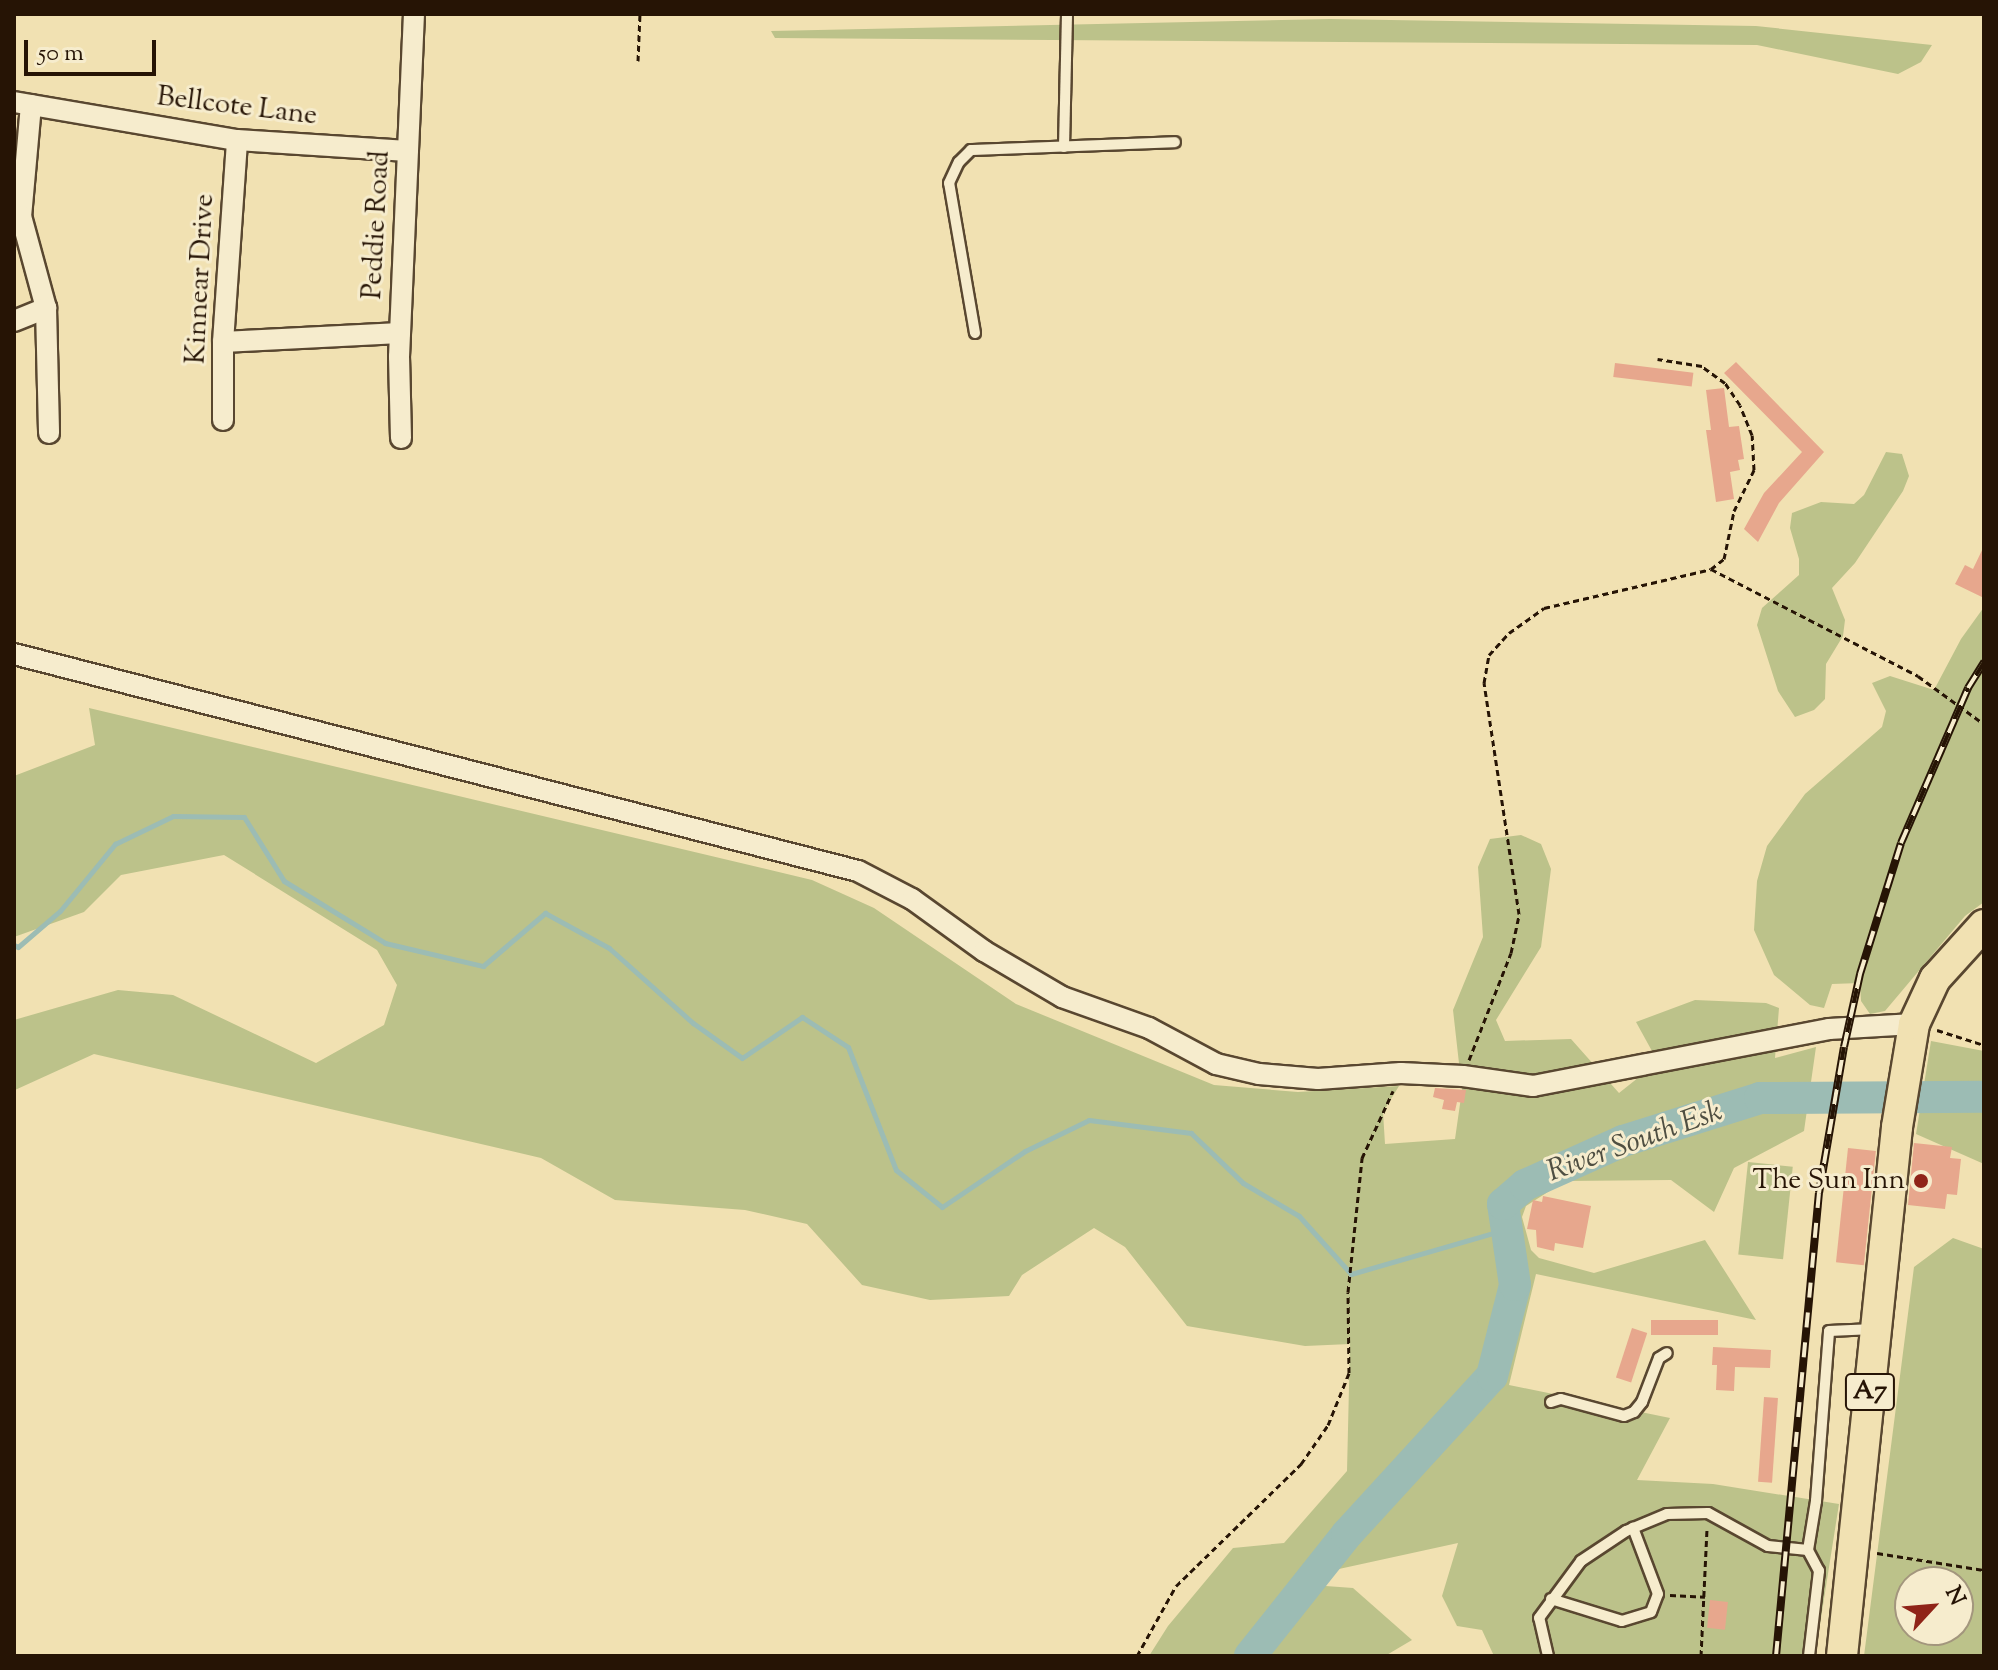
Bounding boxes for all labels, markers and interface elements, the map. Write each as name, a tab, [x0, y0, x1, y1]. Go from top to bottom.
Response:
scale bar	[28, 24, 160, 74]
text: 50 m	[38, 37, 84, 71]
street label: Bellcote Lane	[155, 80, 319, 134]
street label: Peddie Road	[356, 150, 398, 300]
street label: Kinnear Drive	[180, 193, 222, 365]
water label: River South Esk	[1543, 1095, 1727, 1191]
place label: The Sun Inn	[1753, 1164, 1905, 1198]
marker: The Sun Inn	[1912, 1172, 1930, 1190]
road number: A7	[1844, 1370, 1896, 1414]
north arrow	[1894, 1566, 1974, 1646]
text: N	[1936, 1581, 1972, 1611]

